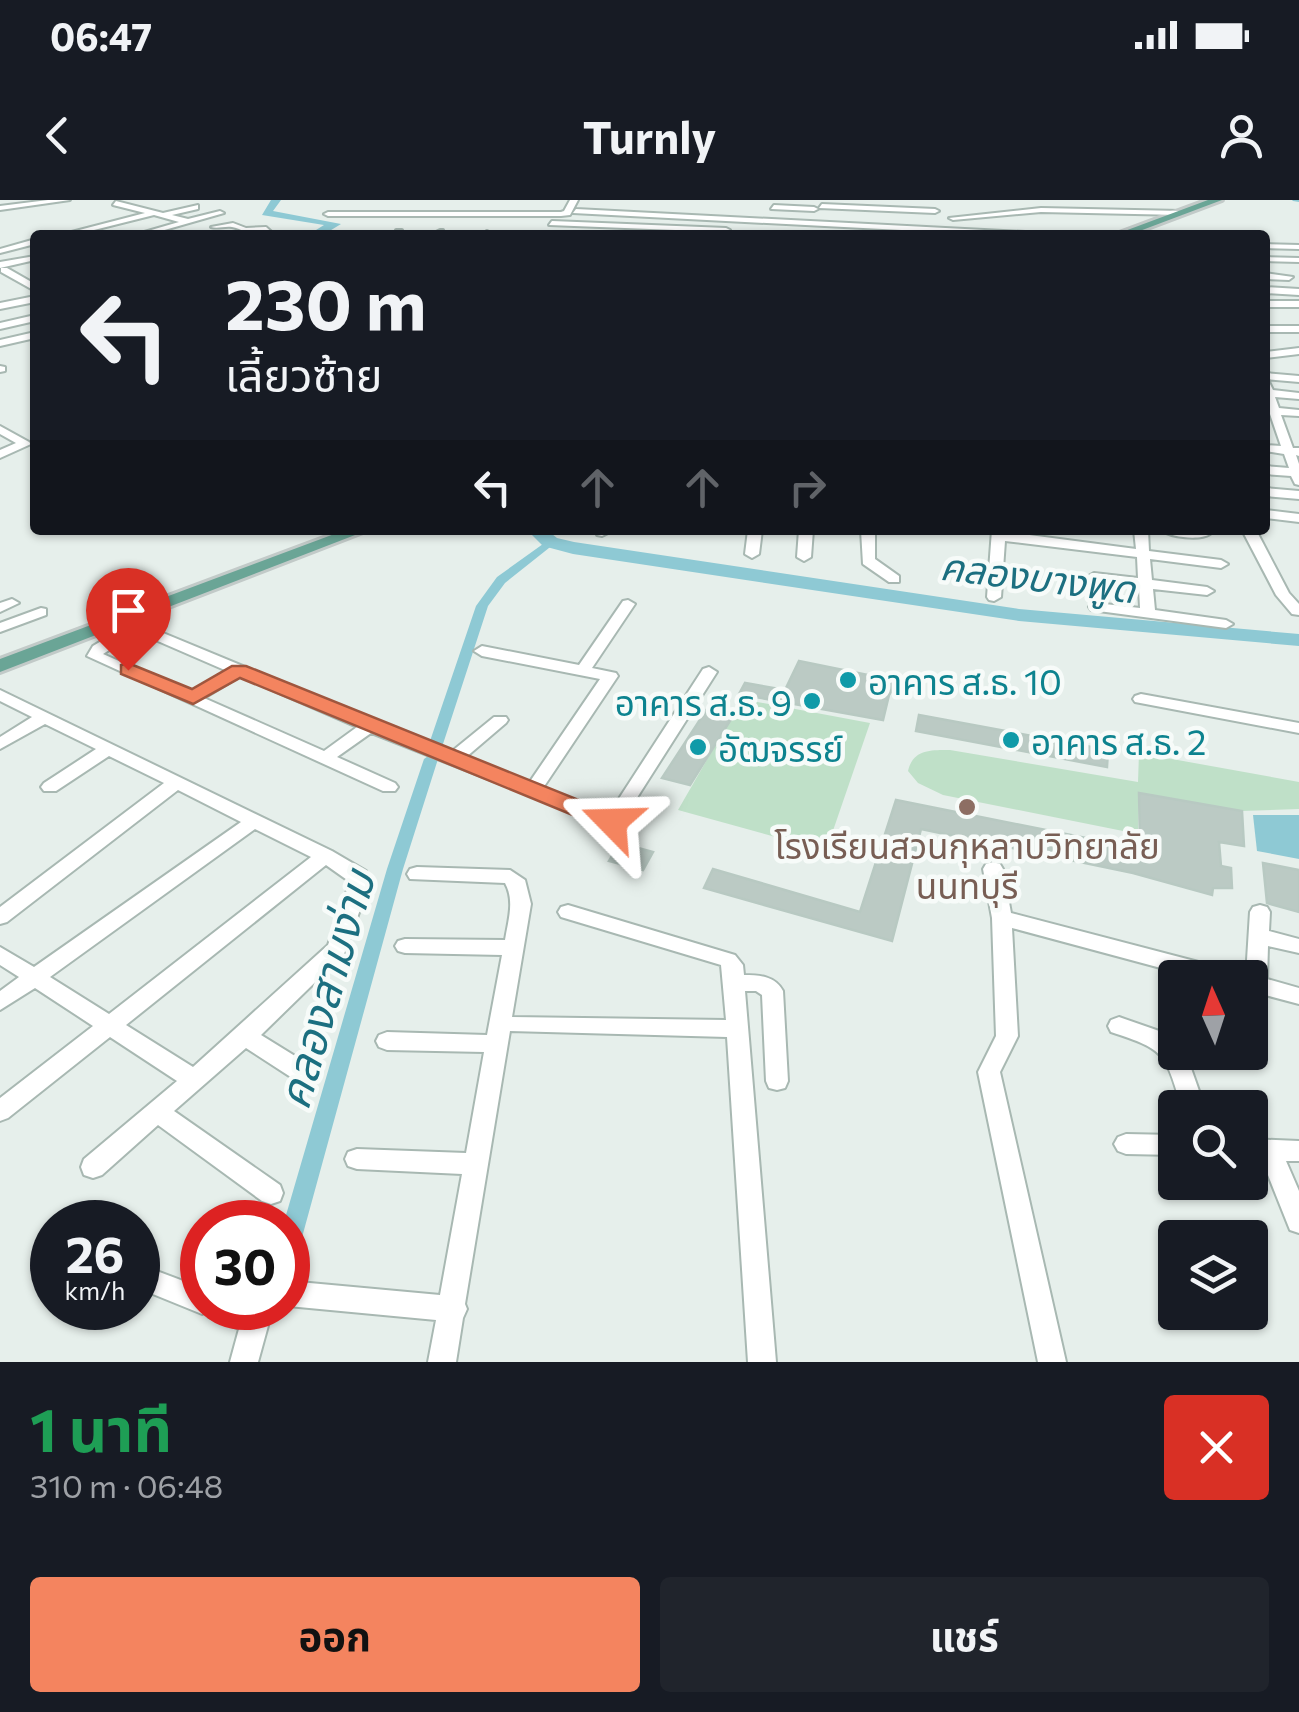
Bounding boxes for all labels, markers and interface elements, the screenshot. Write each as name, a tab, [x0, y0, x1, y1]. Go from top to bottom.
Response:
text: 06:47	[50, 12, 152, 59]
icon: back	[30, 108, 85, 163]
text: Turnly	[583, 108, 716, 163]
icon: person	[1214, 108, 1269, 163]
text: 230 m	[225, 259, 427, 344]
icon: left	[60, 270, 190, 400]
text: เลี้ยวซ้าย	[225, 346, 382, 401]
icon: left	[465, 460, 520, 515]
icon: ahead	[570, 460, 625, 515]
icon: ahead	[675, 460, 730, 515]
icon: right	[780, 460, 835, 515]
water label: คลองบางพูด	[938, 541, 1140, 614]
pin	[86, 568, 171, 671]
icon: arrive	[101, 583, 156, 638]
place label: อาคาร ส.ธ. 10	[868, 659, 1062, 702]
marker: อาคาร ส.ธ. 10	[837, 669, 859, 691]
place label: อาคาร ส.ธ. 9	[615, 680, 792, 723]
marker: อาคาร ส.ธ. 9	[801, 690, 823, 712]
place label: อาคาร ส.ธ. 2	[1031, 719, 1206, 762]
place label: อัฒจรรย์	[718, 726, 844, 769]
marker: อาคาร ส.ธ. 2	[1000, 729, 1022, 751]
marker: อัฒจรรย์	[687, 736, 709, 758]
position arrow	[560, 770, 664, 874]
marker: โรงเรียนสวนกุหลาบวิทยาลัย นนทบุรี	[956, 796, 978, 818]
place label: โรงเรียนสวนกุหลาบวิทยาลัย นนทบุรี	[774, 823, 1160, 908]
water label: คลองสามง่าม	[264, 860, 385, 1114]
north arrow	[1158, 960, 1268, 1070]
map controls	[1158, 960, 1268, 1330]
button: search	[1158, 1090, 1268, 1200]
speed limit sign: 30	[180, 1200, 310, 1330]
button: layers	[1158, 1220, 1268, 1330]
text: 26	[65, 1222, 124, 1283]
text: km/h	[65, 1275, 125, 1305]
text: 1 นาที	[30, 1391, 172, 1464]
button: close	[1164, 1395, 1269, 1500]
text: 310 m · 06:48	[30, 1465, 223, 1505]
button: ออก	[30, 1577, 640, 1692]
button: แชร์	[660, 1577, 1269, 1692]

